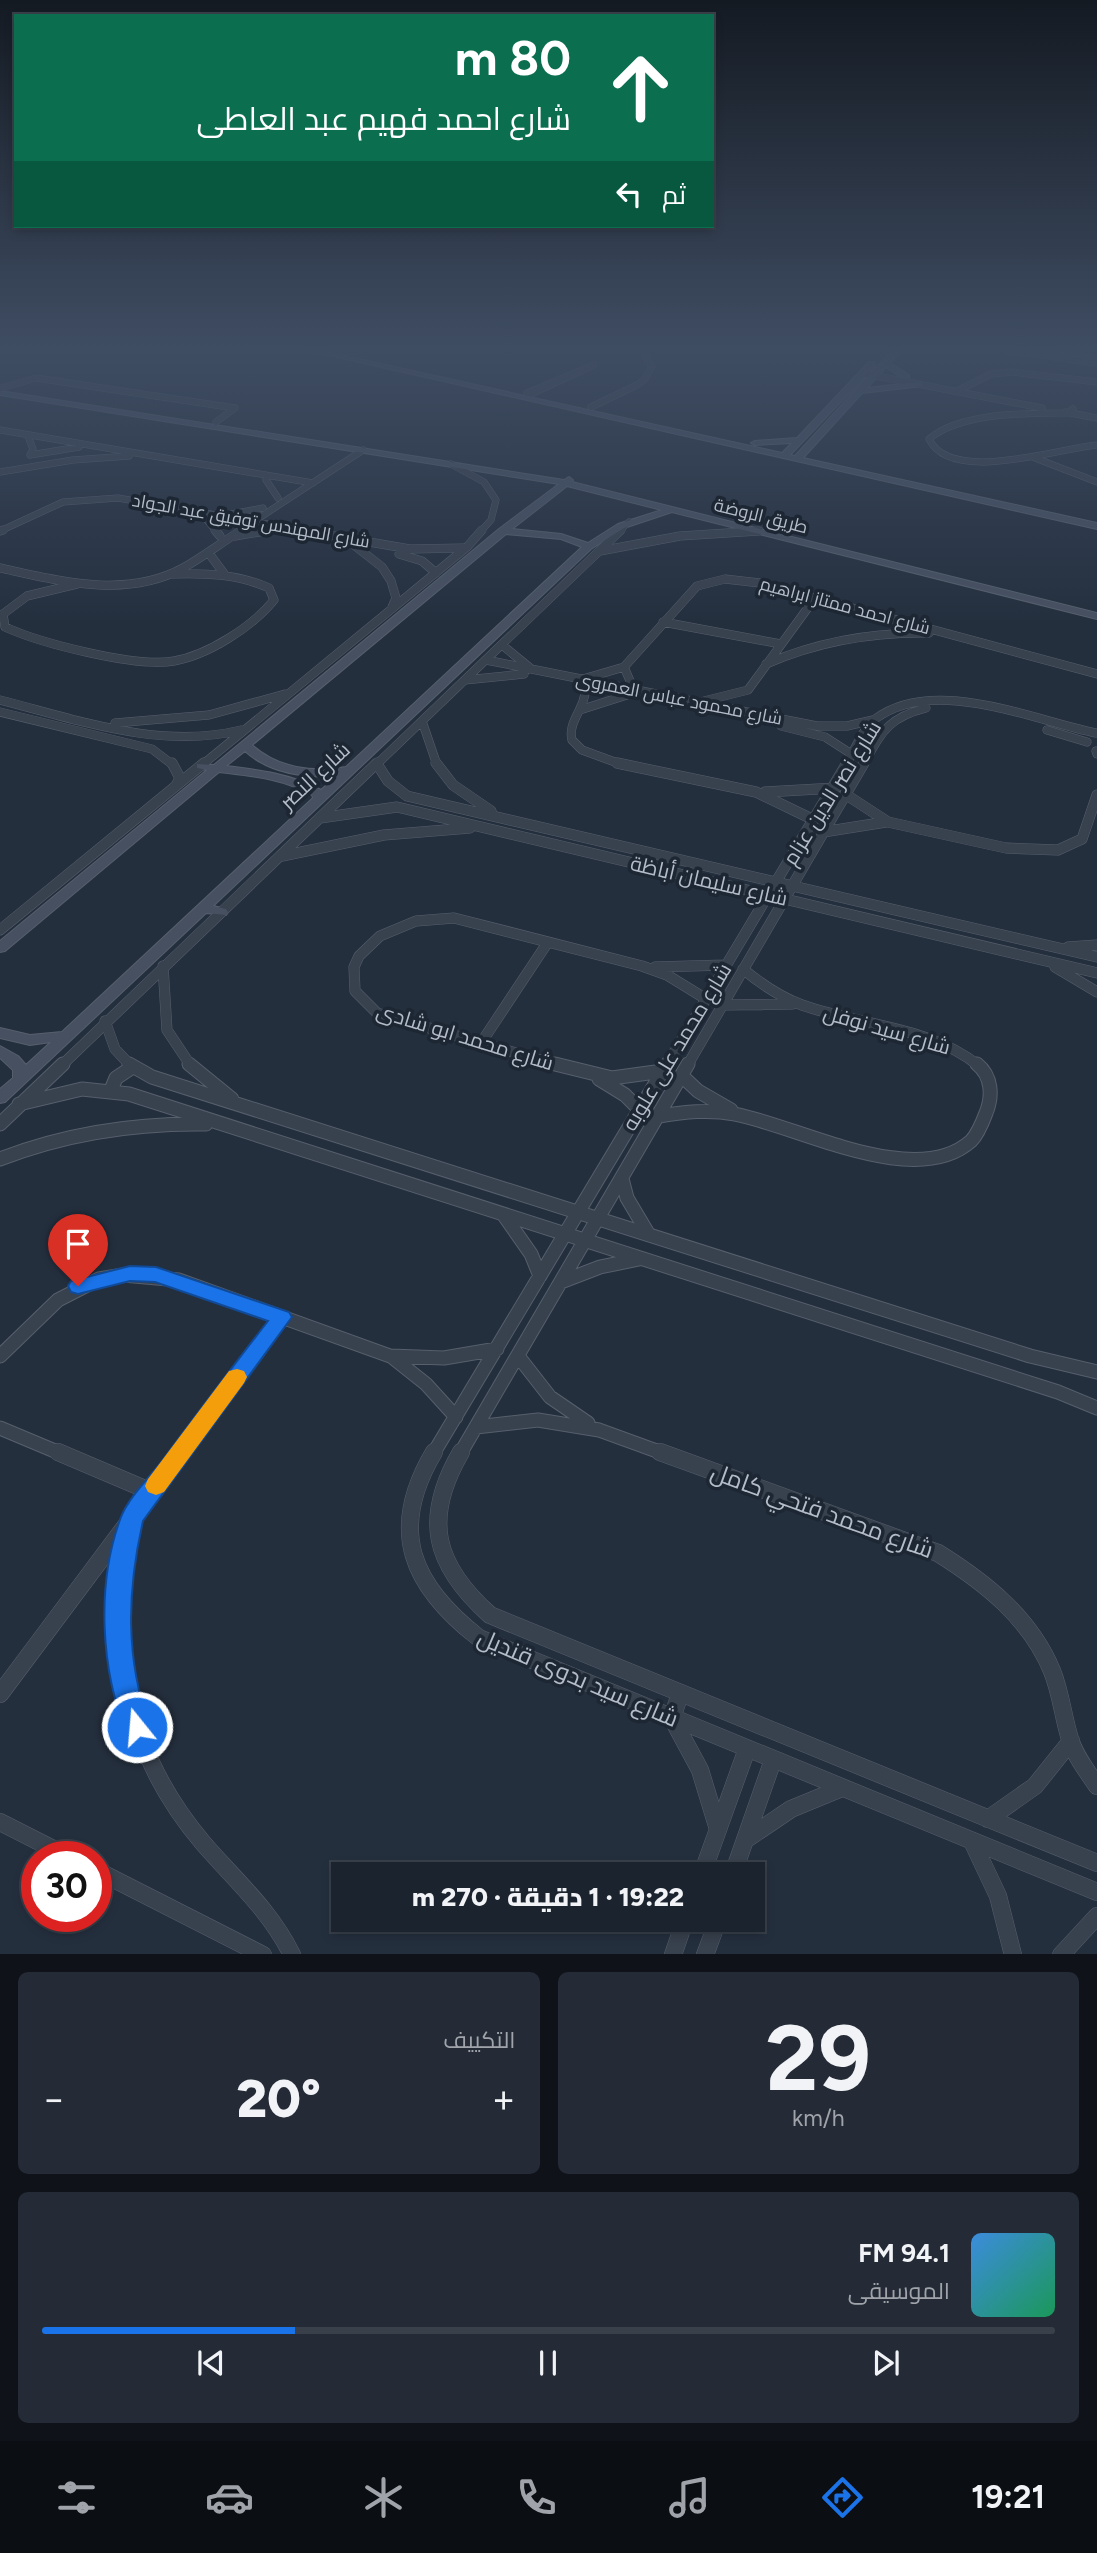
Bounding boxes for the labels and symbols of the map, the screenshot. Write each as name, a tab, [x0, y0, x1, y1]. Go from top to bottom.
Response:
street label: شارع المهندس توفيق عبد الجواد	[130, 489, 372, 554]
street label: طريق الروضة	[712, 494, 810, 539]
street label: شارع احمد ممتاز ابراهيم	[757, 573, 932, 640]
street label: شارع محمود عباس العمروى	[574, 668, 784, 731]
street label: شارع نصر الدين عزام	[777, 716, 888, 871]
street label: شارع النصر	[274, 737, 356, 817]
street label: شارع سليمان أباظة	[628, 850, 790, 913]
street label: شارع محمد على علوبه	[617, 958, 738, 1136]
street label: شارع محمد ابو شادى	[373, 998, 557, 1077]
street label: شارع سيد نوفل	[820, 999, 954, 1062]
pin	[48, 1214, 108, 1286]
street label: شارع محمد فتحي كامل	[705, 1457, 937, 1569]
street label: شارع سيد بدوى قنديل	[473, 1622, 683, 1735]
position arrow	[100, 1690, 174, 1764]
speed limit sign: 30	[21, 1841, 112, 1932]

